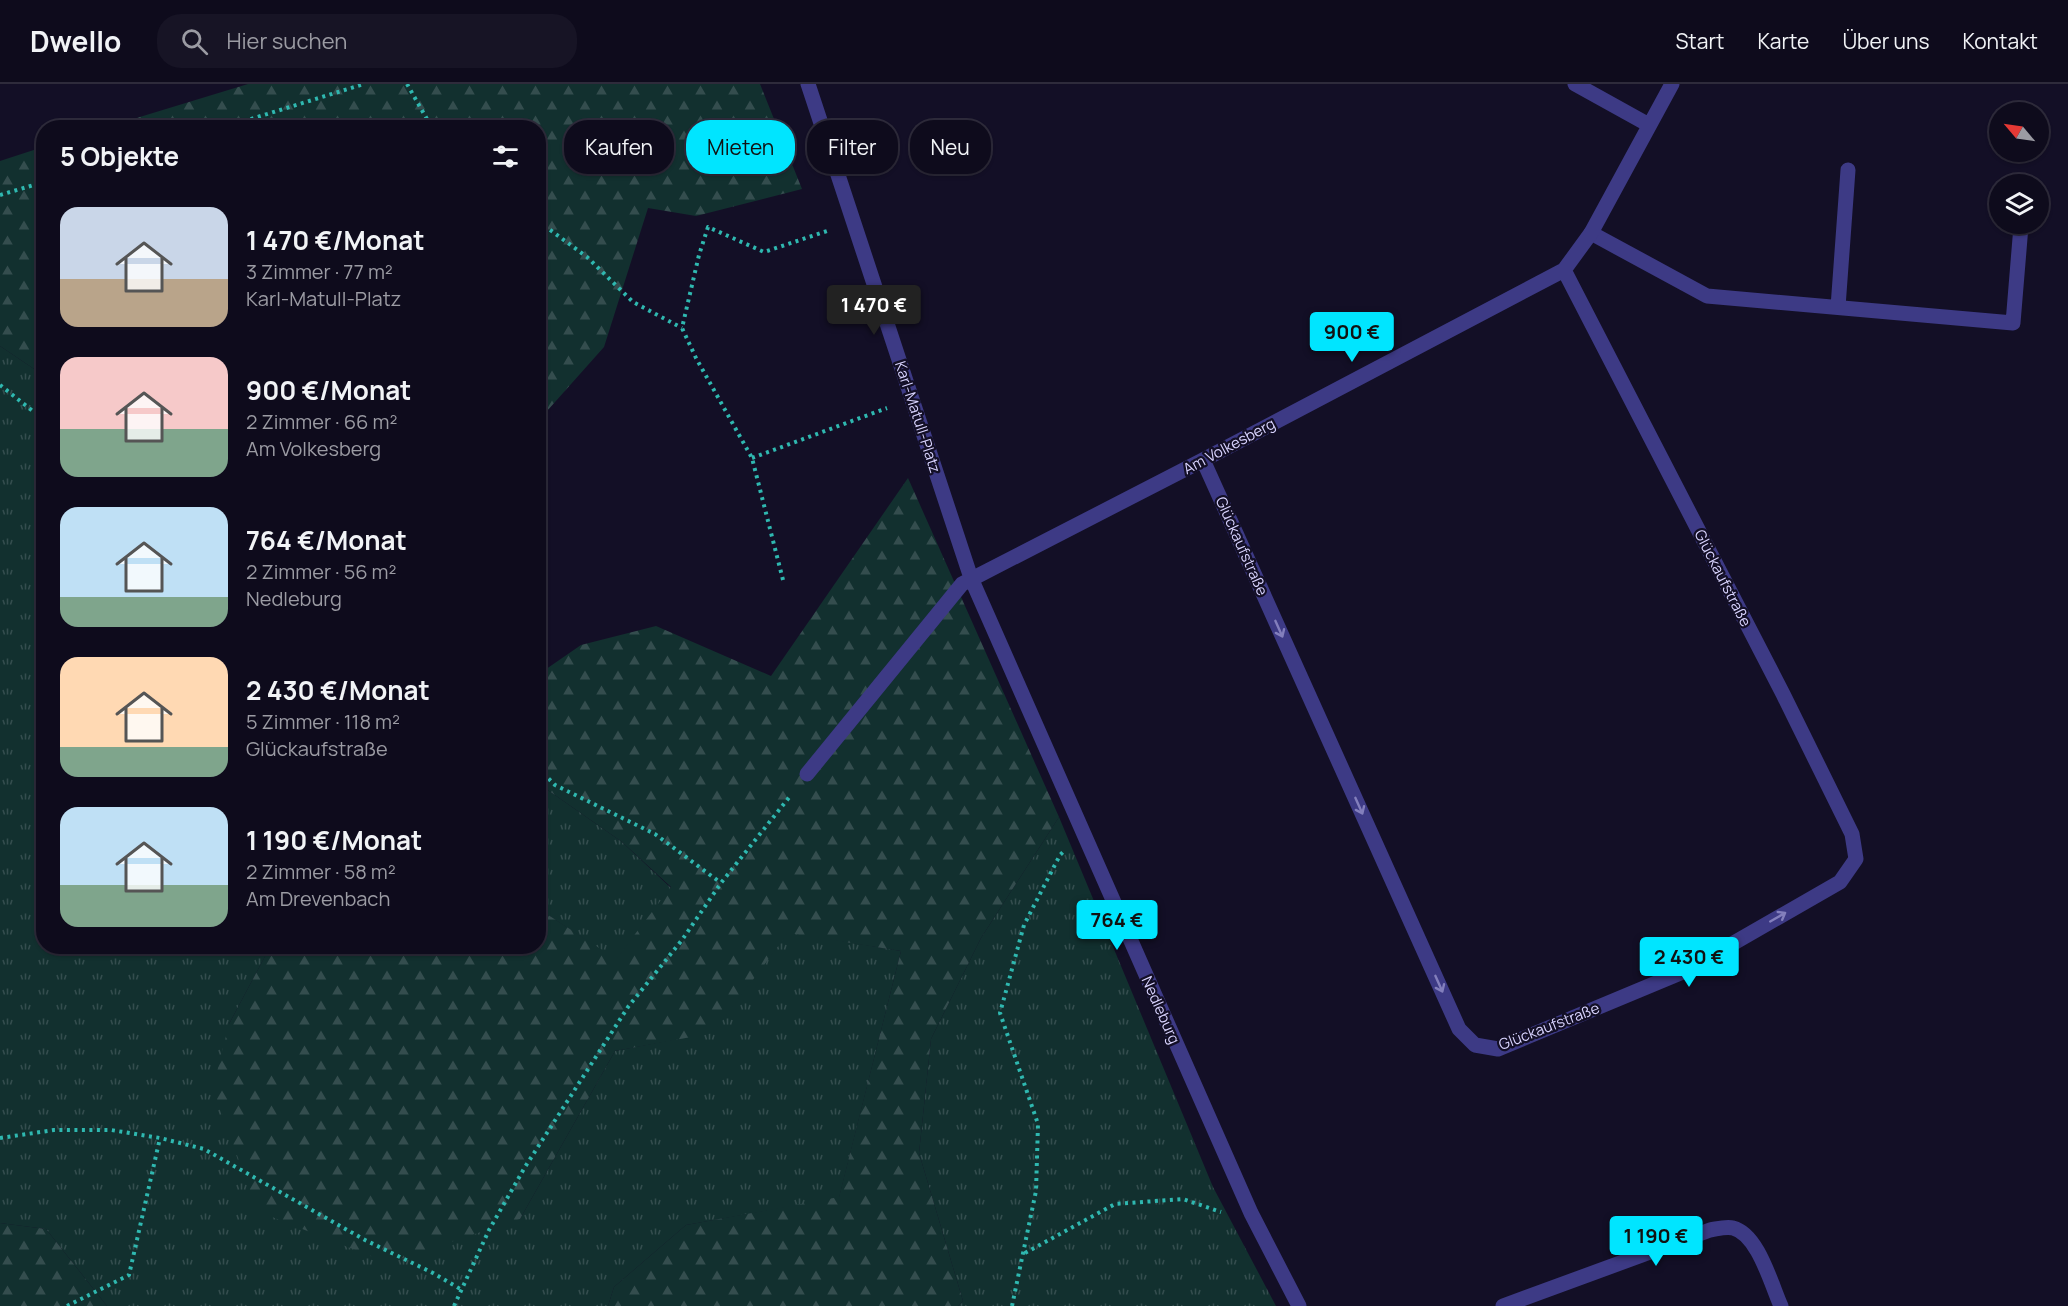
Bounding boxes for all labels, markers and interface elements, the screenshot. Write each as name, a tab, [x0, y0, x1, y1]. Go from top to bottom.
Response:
search box	[157, 14, 577, 68]
text: Dwello	[30, 22, 121, 60]
icon: search	[178, 25, 211, 58]
text: Hier suchen	[226, 26, 347, 56]
text: Start	[1675, 27, 1724, 55]
text: Karte	[1757, 27, 1809, 55]
text: Über uns	[1842, 27, 1930, 55]
text: Kontakt	[1963, 27, 2038, 55]
north arrow	[1989, 102, 2049, 162]
map controls	[1989, 102, 2049, 234]
chip: Kaufen	[564, 120, 674, 174]
chip: Mieten	[686, 120, 795, 174]
chip: Filter	[807, 120, 898, 174]
chip: Neu	[910, 120, 991, 174]
text: 5 Objekte	[60, 138, 179, 174]
icon: filters	[489, 140, 522, 173]
button: layers	[1989, 174, 2049, 234]
text: 1 470 €/Monat	[246, 222, 424, 258]
icon: home	[108, 231, 180, 303]
text: 3 Zimmer · 77 m²	[246, 258, 393, 285]
text: Karl-Matull-Platz	[246, 285, 401, 312]
pin: 1 470 €	[819, 285, 929, 336]
text: 1 470 €	[841, 291, 907, 318]
pin: 900 €	[1310, 312, 1394, 363]
text: 900 €	[1324, 318, 1380, 345]
street label: Karl-Matull-Platz	[890, 358, 946, 476]
text: 900 €/Monat	[246, 372, 411, 408]
icon: home	[108, 381, 180, 453]
text: 2 Zimmer · 66 m²	[246, 408, 397, 435]
street label: Am Volkesberg	[1179, 413, 1279, 479]
text: Am Volkesberg	[246, 435, 381, 462]
street label: Glückaufstraße	[1211, 493, 1273, 599]
text: 764 €/Monat	[246, 522, 407, 558]
street label: Glückaufstraße	[1690, 526, 1757, 630]
icon: home	[108, 531, 180, 603]
text: 2 Zimmer · 56 m²	[246, 558, 397, 585]
text: Nedleburg	[246, 585, 342, 612]
one-way arrow	[1274, 619, 1285, 637]
text: 2 430 €/Monat	[246, 672, 430, 708]
icon: home	[108, 681, 180, 753]
text: 5 Zimmer · 118 m²	[246, 708, 400, 735]
text: Glückaufstraße	[246, 735, 388, 762]
one-way arrow	[1354, 797, 1365, 815]
text: 1 190 €/Monat	[246, 822, 422, 858]
icon: home	[108, 831, 180, 903]
text: 2 Zimmer · 58 m²	[246, 858, 396, 885]
text: Am Drevenbach	[246, 885, 390, 912]
pin: 764 €	[1075, 900, 1159, 951]
text: 764 €	[1091, 906, 1143, 933]
one-way arrow	[1769, 911, 1786, 923]
pin: 2 430 €	[1634, 937, 1744, 988]
text: 2 430 €	[1654, 943, 1724, 970]
street label: Nedleburg	[1137, 973, 1185, 1047]
one-way arrow	[1434, 975, 1445, 993]
street label: Glückaufstraße	[1496, 997, 1603, 1055]
pin: 1 190 €	[1601, 1216, 1711, 1267]
text: 1 190 €	[1624, 1222, 1688, 1249]

